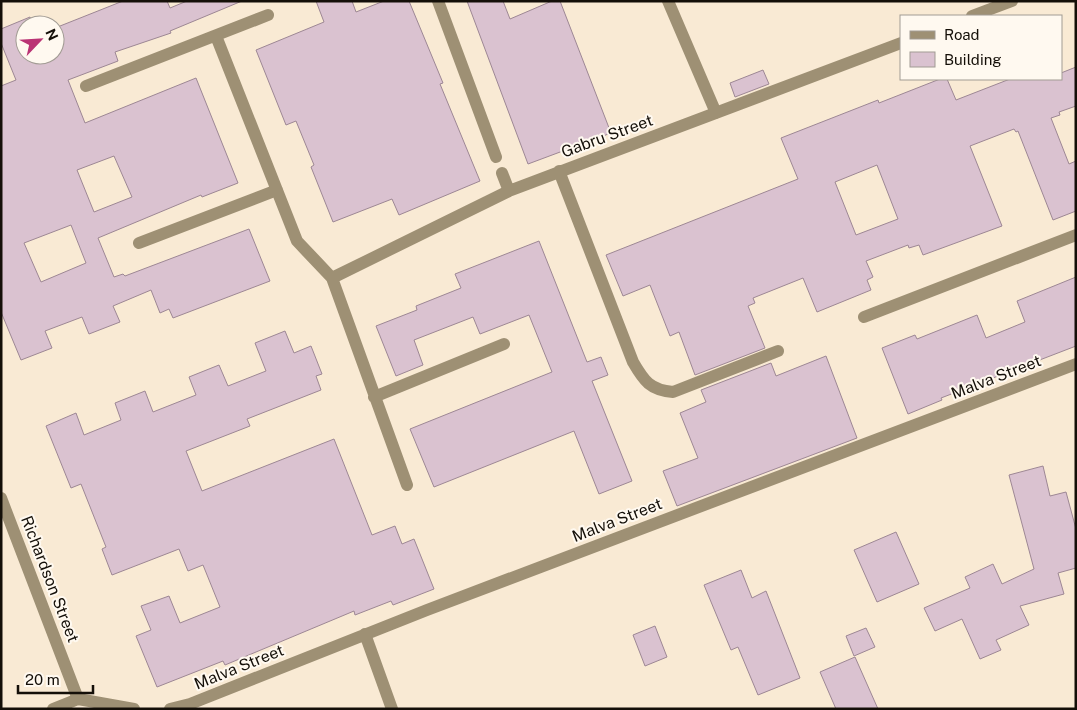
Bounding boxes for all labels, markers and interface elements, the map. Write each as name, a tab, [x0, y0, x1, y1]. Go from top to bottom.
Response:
north arrow	[15, 15, 65, 65]
legend	[900, 15, 1062, 80]
text: N	[42, 26, 61, 43]
text: Road	[944, 26, 980, 43]
text: Building	[944, 51, 1002, 68]
street label: Gabru Street	[559, 111, 655, 161]
street label: Malva Street	[948, 351, 1044, 403]
street label: Malva Street	[569, 494, 665, 546]
street label: Richardson Street	[17, 513, 83, 645]
street label: Malva Street	[191, 640, 287, 694]
scale bar	[18, 662, 92, 694]
text: 20 m	[25, 671, 60, 688]

